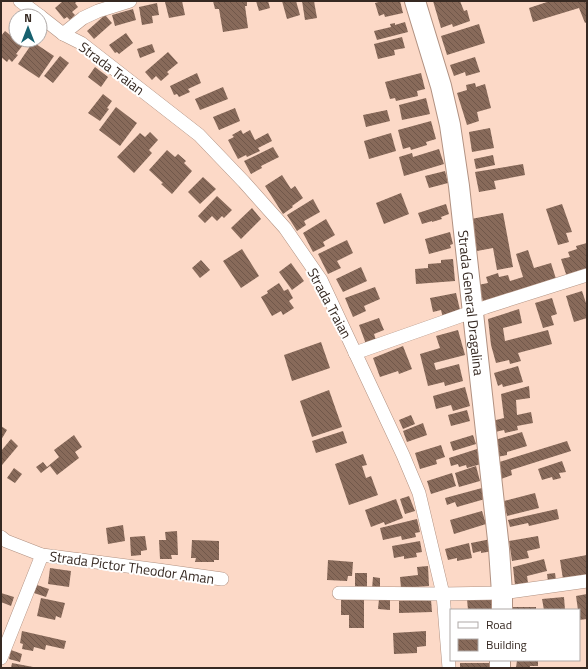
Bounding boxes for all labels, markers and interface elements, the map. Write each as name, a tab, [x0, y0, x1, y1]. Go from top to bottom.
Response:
north arrow	[8, 8, 48, 48]
text: N	[24, 10, 32, 26]
street label: Strada Traian	[75, 36, 149, 100]
street label: Strada General Dragalina	[453, 229, 490, 377]
street label: Strada Traian	[303, 264, 357, 342]
street label: Strada Pictor Theodor Aman	[48, 545, 216, 589]
legend	[450, 609, 580, 661]
text: Road	[486, 615, 512, 634]
text: Building	[486, 635, 527, 654]

